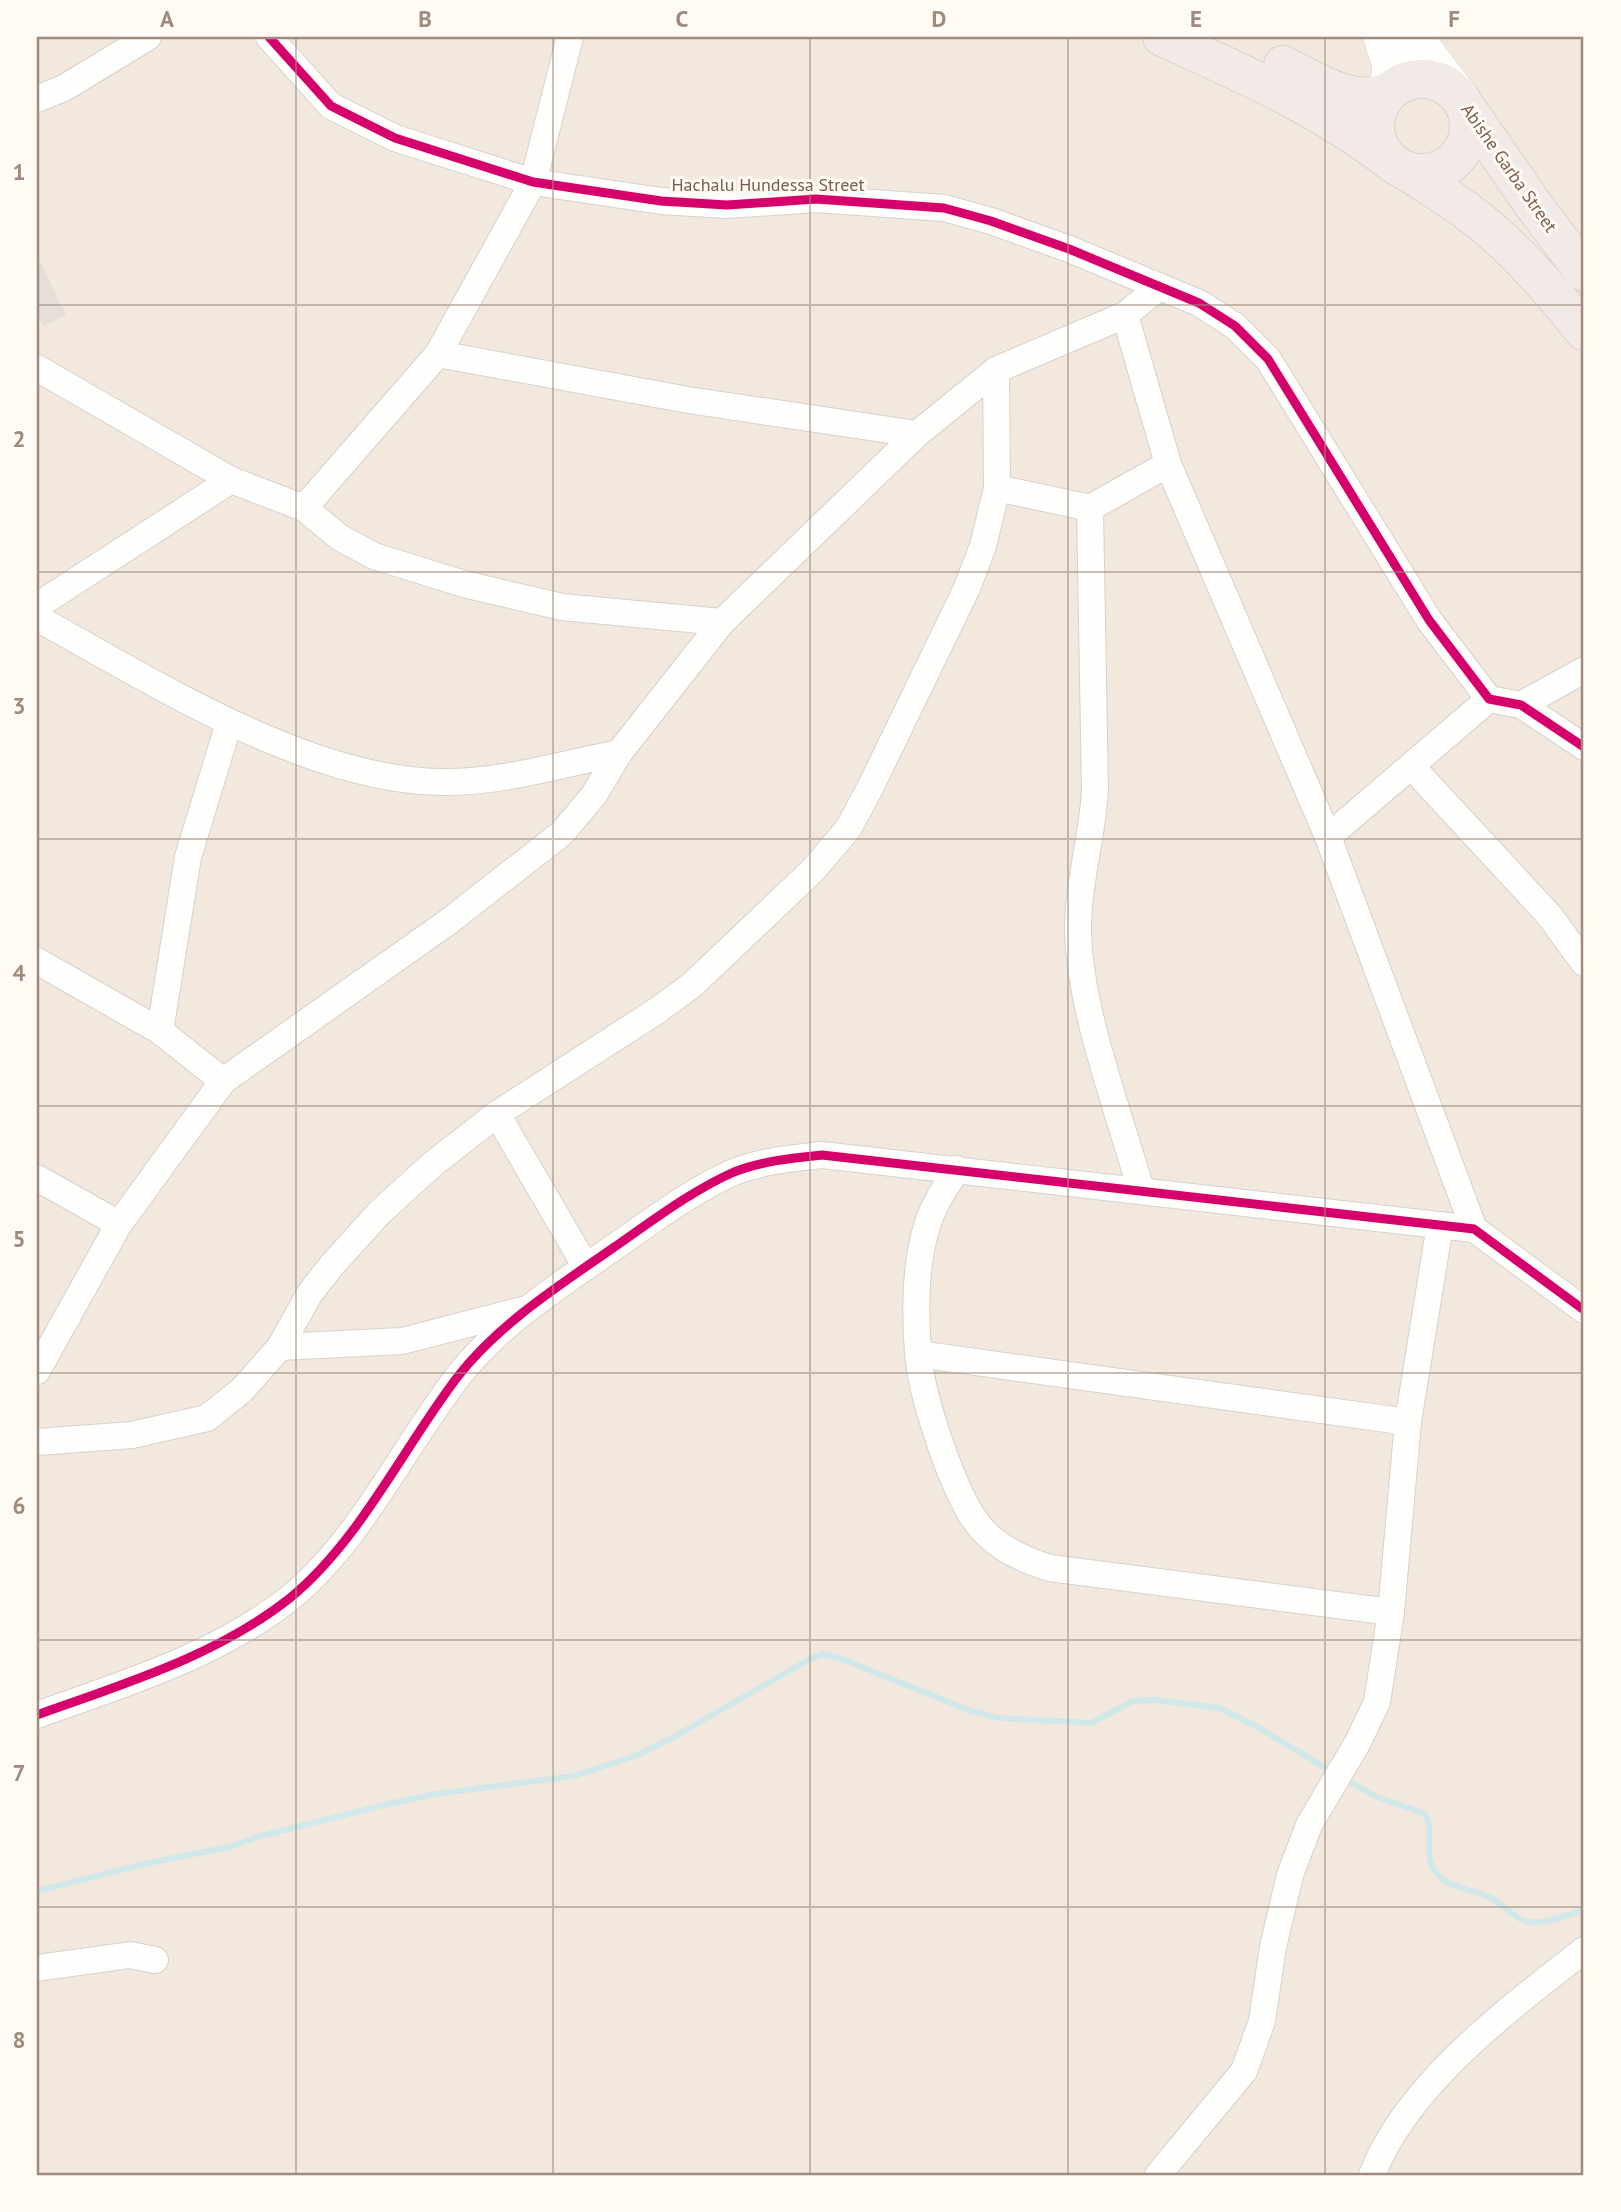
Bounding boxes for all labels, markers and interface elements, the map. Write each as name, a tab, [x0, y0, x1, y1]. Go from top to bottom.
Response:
text: A	[160, 4, 174, 33]
text: B	[418, 4, 432, 33]
text: C	[676, 4, 689, 33]
text: D	[932, 4, 946, 33]
text: E	[1190, 4, 1202, 33]
text: F	[1448, 4, 1460, 33]
street label: Abishe Garba Street	[1456, 99, 1562, 237]
text: 1	[12, 157, 26, 186]
street label: Hachalu Hundessa Street	[671, 173, 865, 196]
text: 2	[12, 424, 26, 453]
text: 3	[12, 691, 26, 720]
text: 4	[12, 958, 26, 987]
text: 5	[12, 1224, 26, 1253]
text: 6	[12, 1491, 26, 1520]
text: 7	[12, 1758, 26, 1787]
text: 8	[12, 2025, 26, 2054]

